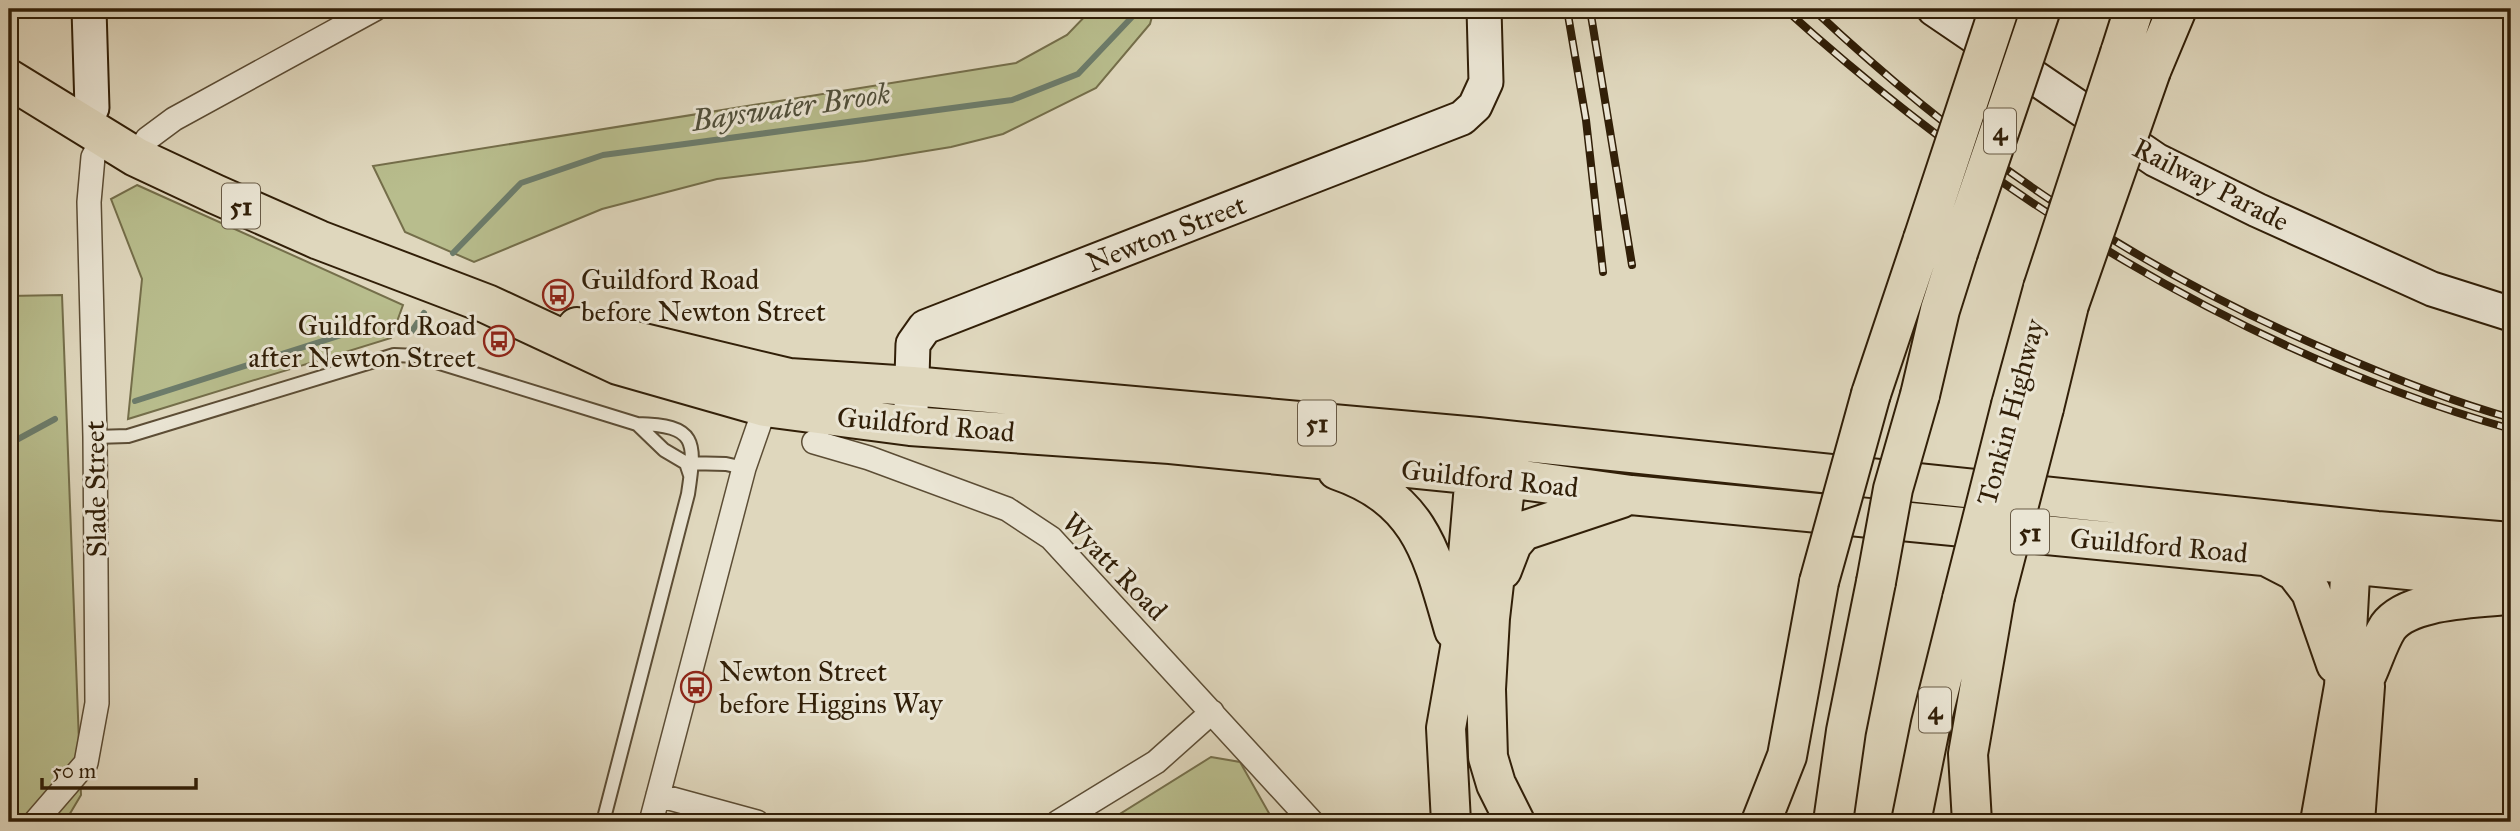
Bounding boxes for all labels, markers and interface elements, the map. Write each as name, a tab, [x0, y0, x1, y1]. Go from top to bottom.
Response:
water label: Bayswater Brook	[688, 75, 893, 139]
road number: 4	[1984, 108, 2016, 154]
street label: Railway Parade	[2127, 130, 2295, 239]
road number: 51	[222, 183, 260, 228]
street label: Newton Street	[1081, 187, 1251, 280]
place label: Guildford Road before Newton Street	[581, 262, 826, 329]
bus stop icon: Guildford Road before Newton Street	[541, 278, 575, 312]
place label: Guildford Road after Newton Street	[248, 308, 476, 375]
street label: Tonkin Highway	[1969, 314, 2052, 509]
bus stop icon: Guildford Road after Newton Street	[482, 324, 516, 358]
street label: Guildford Road	[836, 399, 1016, 450]
road number: 51	[1298, 400, 1336, 446]
street label: Slade Street	[77, 420, 114, 558]
street label: Guildford Road	[1400, 452, 1580, 505]
street label: Wyatt Road	[1055, 505, 1175, 628]
road number: 51	[2011, 510, 2049, 554]
street label: Guildford Road	[2069, 520, 2249, 571]
place label: Newton Street before Higgins Way	[719, 654, 944, 721]
bus stop icon: Newton Street before Higgins Way	[679, 670, 713, 704]
road number: 4	[1919, 688, 1951, 732]
scale bar	[42, 747, 196, 791]
text: 50 m	[52, 758, 97, 784]

